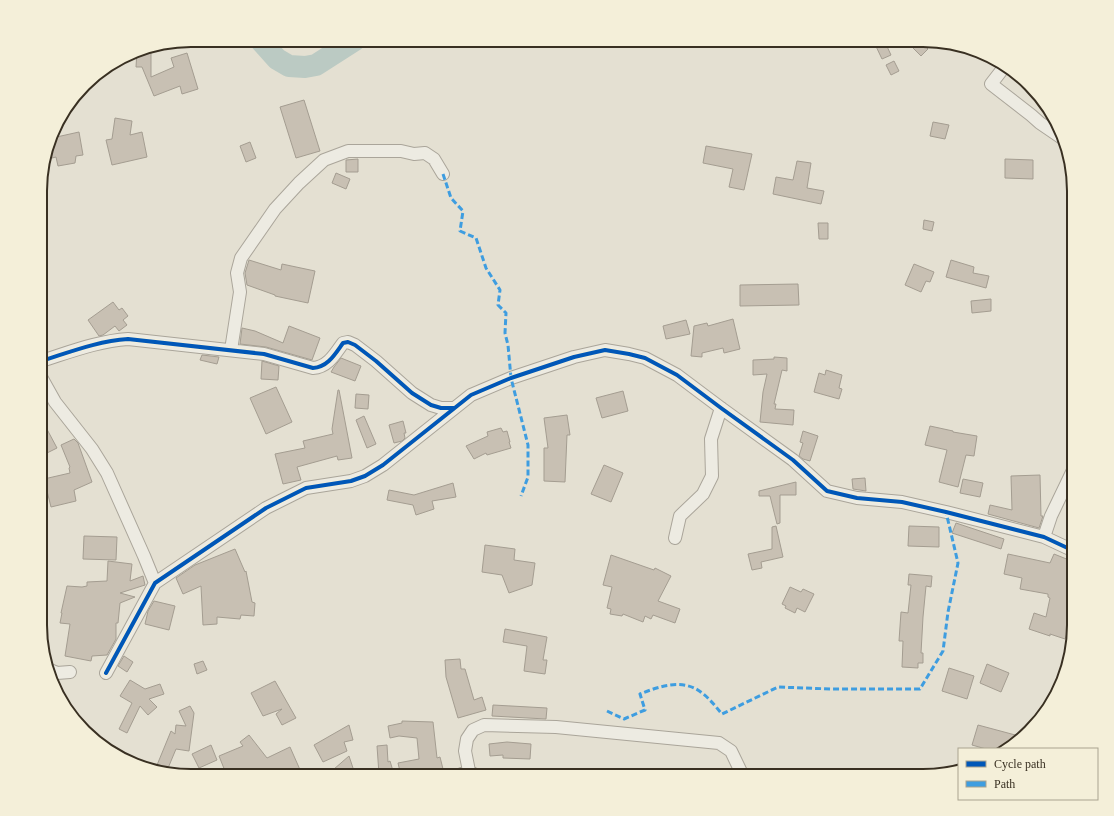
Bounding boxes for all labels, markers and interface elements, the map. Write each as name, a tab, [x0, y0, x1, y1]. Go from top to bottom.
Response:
legend	[958, 748, 1098, 800]
text: Cycle path	[994, 757, 1046, 771]
text: Path	[994, 777, 1015, 791]

